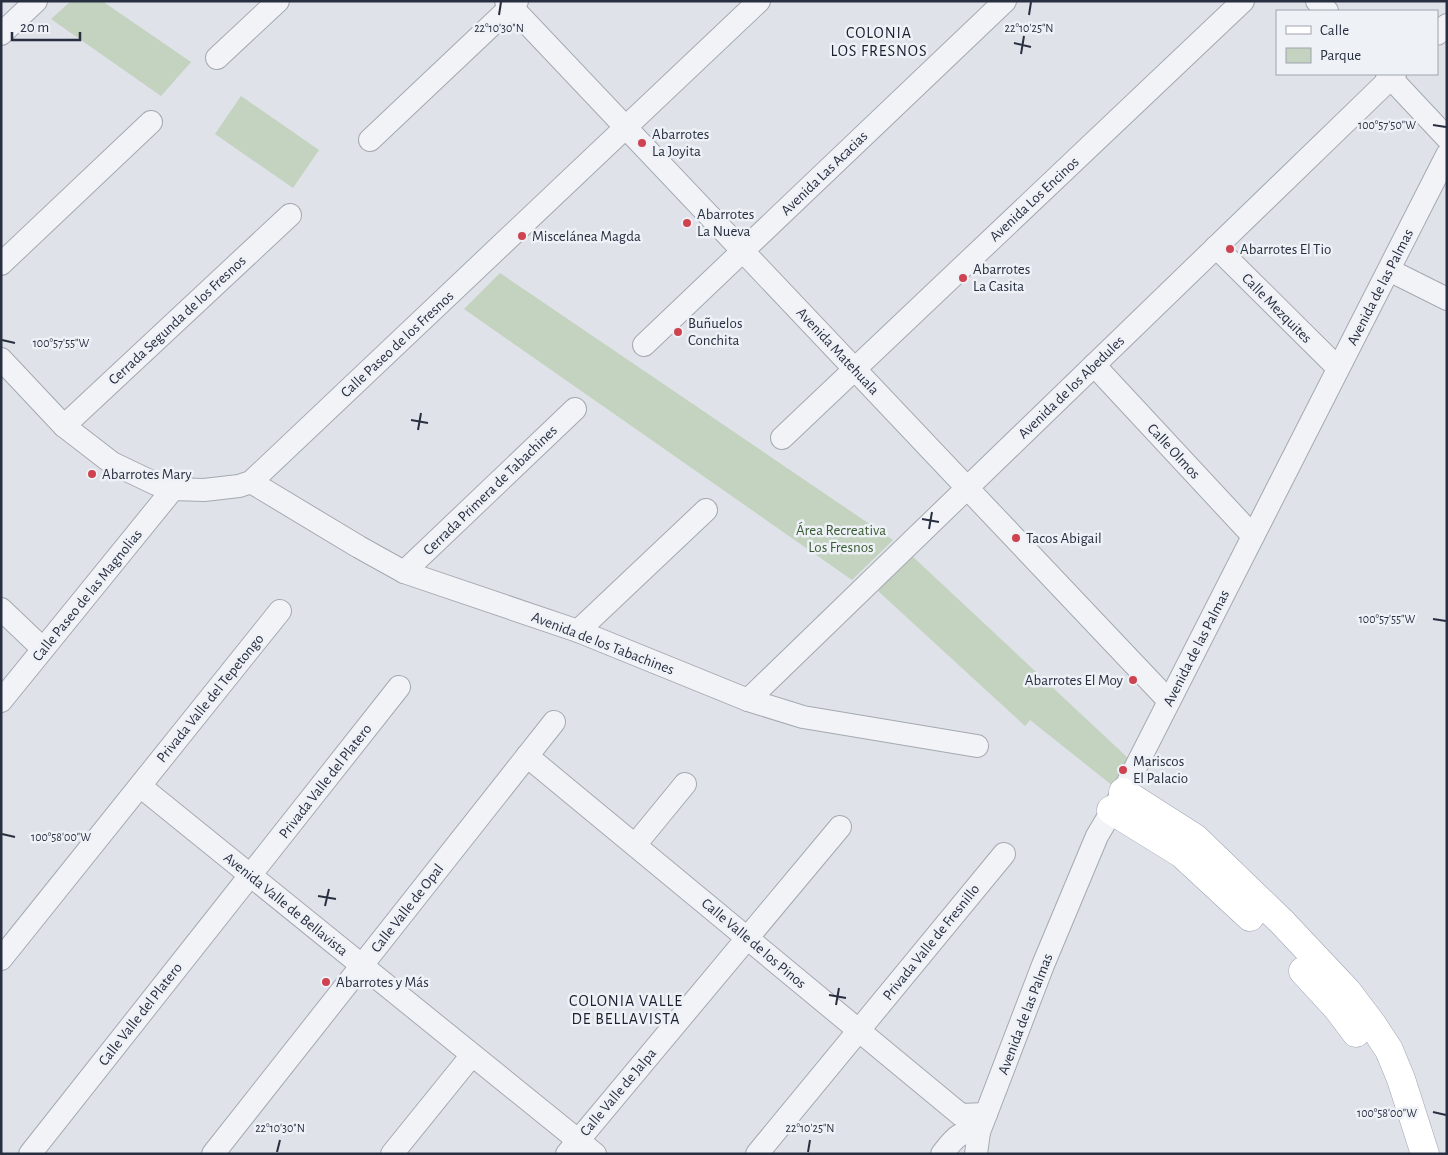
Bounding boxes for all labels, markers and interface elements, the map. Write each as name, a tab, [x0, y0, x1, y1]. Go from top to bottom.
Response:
scale bar	[12, 10, 80, 42]
legend	[1276, 10, 1438, 75]
text: 20 m	[20, 20, 49, 35]
text: 22°10'30"N	[474, 22, 524, 34]
text: 22°10'25"N	[1005, 22, 1053, 34]
text: Calle	[1320, 23, 1349, 38]
district label: COLONIA LOS FRESNOS	[831, 25, 927, 59]
text: Parque	[1320, 48, 1361, 63]
text: 100°57'50"W	[1358, 119, 1416, 131]
place label: Abarrotes La Joyita	[652, 127, 709, 159]
street label: Avenida Las Acacias	[778, 128, 871, 218]
marker: Abarrotes La Joyita	[636, 137, 648, 149]
street label: Avenida Los Encinos	[987, 154, 1082, 245]
place label: Abarrotes La Nueva	[697, 207, 754, 239]
marker: Abarrotes La Nueva	[681, 217, 693, 229]
street label: Avenida de las Palmas	[1345, 227, 1416, 348]
place label: Miscelánea Magda	[532, 229, 641, 244]
marker: Miscelánea Magda	[516, 230, 528, 242]
place label: Abarrotes El Tio	[1240, 242, 1331, 257]
marker: Abarrotes El Tio	[1224, 243, 1236, 255]
street label: Cerrada Segunda de los Fresnos	[106, 253, 249, 388]
place label: Abarrotes La Casita	[973, 262, 1030, 294]
street label: Calle Mezquites	[1239, 271, 1314, 346]
marker: Abarrotes La Casita	[957, 272, 969, 284]
street label: Calle Paseo de los Fresnos	[338, 288, 457, 400]
street label: Avenida Matehuala	[794, 305, 882, 398]
place label: Buñuelos Conchita	[688, 316, 742, 348]
marker: Buñuelos Conchita	[672, 326, 684, 338]
street label: Avenida de los Abedules	[1015, 333, 1127, 442]
text: 100°57'55"W	[33, 337, 90, 349]
street label: Calle Olmos	[1144, 421, 1203, 482]
street label: Cerrada Primera de Tabachines	[421, 423, 560, 558]
place label: Abarrotes Mary	[102, 467, 192, 482]
marker: Abarrotes Mary	[86, 468, 98, 480]
park label: Área Recreativa Los Fresnos	[796, 521, 886, 555]
street label: Calle Paseo de las Magnolias	[30, 527, 145, 664]
place label: Tacos Abigail	[1026, 531, 1102, 546]
marker: Tacos Abigail	[1010, 532, 1022, 544]
street label: Avenida de las Palmas	[1161, 588, 1232, 709]
street label: Avenida de los Tabachines	[529, 609, 676, 678]
text: 100°57'55"W	[1359, 613, 1416, 625]
street label: Privada Valle del Tepetongo	[154, 631, 267, 765]
place label: Abarrotes El Moy	[1025, 673, 1124, 688]
marker: Abarrotes El Moy	[1127, 674, 1139, 686]
street label: Privada Valle del Platero	[276, 721, 375, 841]
place label: Mariscos El Palacio	[1133, 754, 1188, 786]
marker: Mariscos El Palacio	[1117, 764, 1129, 776]
text: 100°58'00"W	[31, 831, 91, 843]
street label: Avenida Valle de Bellavista	[221, 850, 351, 959]
street label: Calle Valle de Opal	[368, 861, 447, 955]
street label: Privada Valle de Fresnillo	[880, 882, 983, 1003]
street label: Calle Valle de los Pinos	[699, 895, 809, 991]
street label: Avenida de las Palmas	[995, 952, 1055, 1077]
street label: Calle Valle del Platero	[96, 960, 185, 1069]
place label: Abarrotes y Más	[336, 975, 429, 990]
marker: Abarrotes y Más	[320, 976, 332, 988]
district label: COLONIA VALLE DE BELLAVISTA	[569, 993, 683, 1027]
street label: Calle Valle de Jalpa	[577, 1045, 659, 1139]
text: 100°58'00"W	[1357, 1107, 1417, 1119]
text: 22°10'30"N	[255, 1122, 305, 1134]
text: 22°10'25"N	[786, 1122, 834, 1134]

